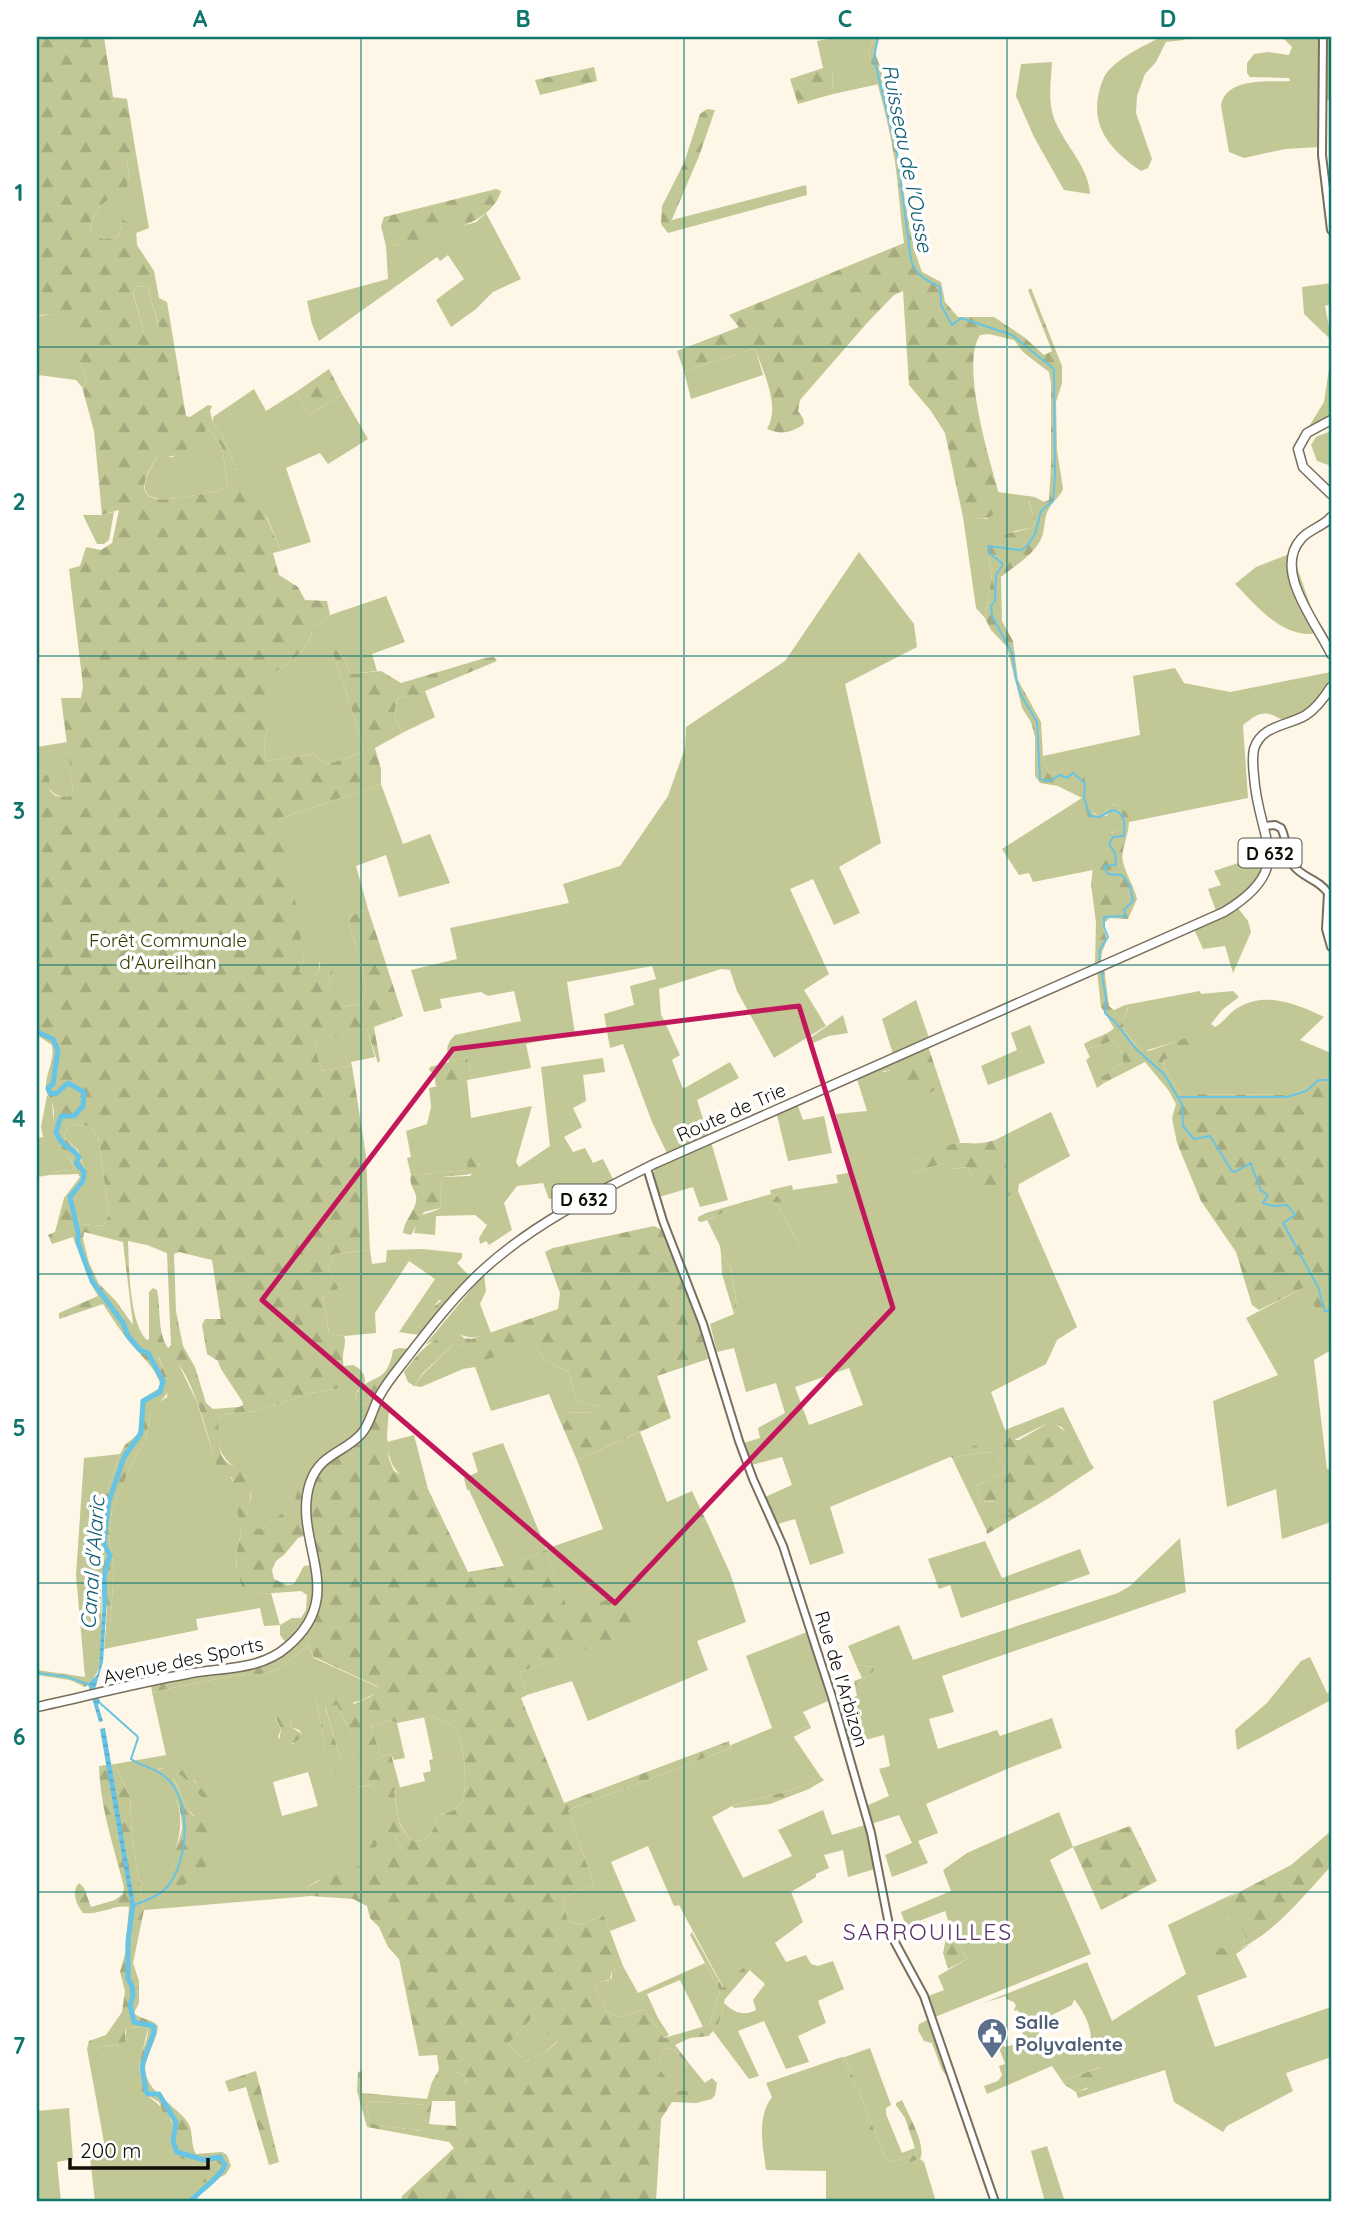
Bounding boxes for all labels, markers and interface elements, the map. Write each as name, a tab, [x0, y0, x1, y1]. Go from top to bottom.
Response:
text: A	[193, 4, 208, 33]
text: B	[515, 4, 531, 33]
text: C	[838, 4, 852, 33]
text: D	[1160, 4, 1176, 33]
water label: Ruisseau de l'Ousse	[877, 62, 939, 255]
text: 1	[15, 178, 23, 207]
text: 2	[12, 487, 26, 516]
text: 3	[13, 796, 25, 825]
road number: D 632	[1238, 838, 1302, 868]
park label: Forêt Communale d'Aureilhan	[89, 928, 247, 974]
street label: Route de Trie	[673, 1077, 789, 1147]
text: 4	[12, 1104, 26, 1133]
road number: D 632	[552, 1184, 616, 1214]
text: 5	[12, 1413, 26, 1442]
water label: Canal d'Alaric	[74, 1494, 110, 1630]
street label: Rue de l'Arbizon	[810, 1608, 874, 1750]
street label: Avenue des Sports	[101, 1631, 265, 1689]
text: 6	[13, 1722, 25, 1751]
district label: SARROUILLES	[843, 1917, 1013, 1946]
place label: Salle Polyvalente	[1015, 2010, 1123, 2056]
public building icon: Salle Polyvalente	[975, 2016, 1009, 2060]
text: 7	[13, 2031, 26, 2060]
scale bar	[70, 2127, 208, 2171]
text: 200 m	[80, 2137, 142, 2163]

